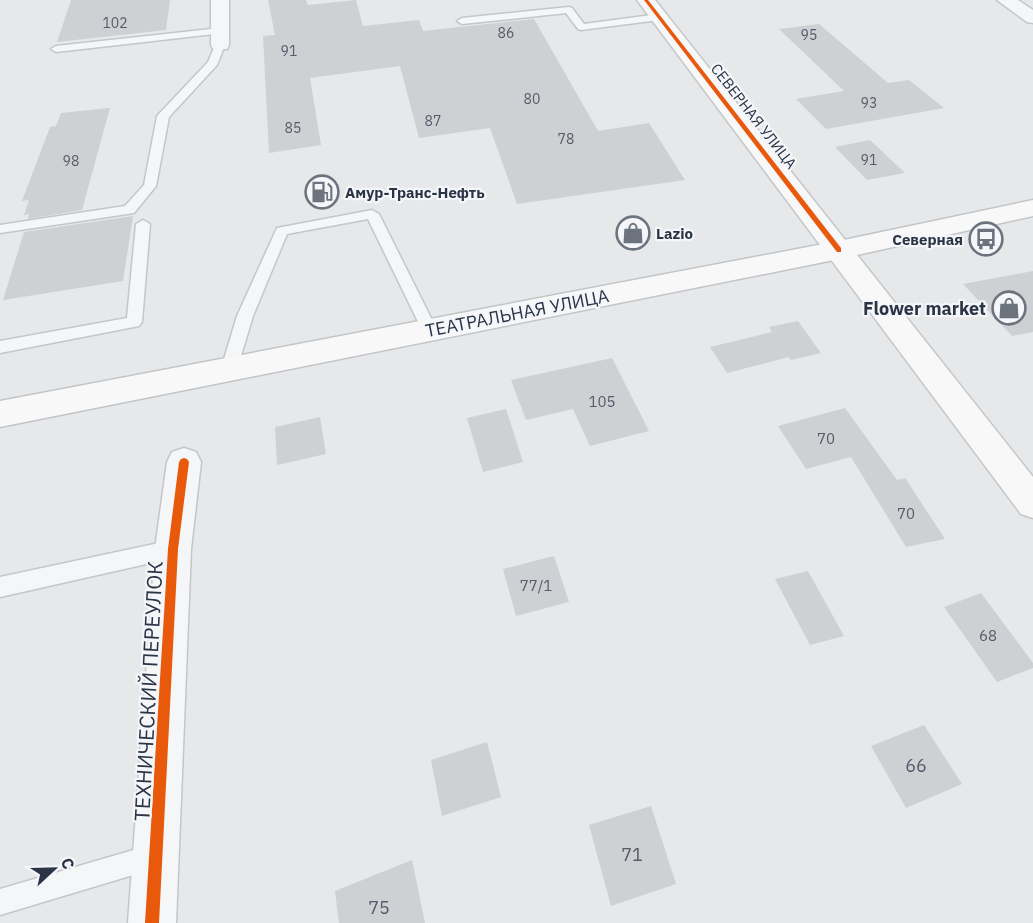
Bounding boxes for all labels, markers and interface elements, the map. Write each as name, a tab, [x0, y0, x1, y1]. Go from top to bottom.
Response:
house number: 102	[102, 14, 128, 32]
house number: 86	[498, 24, 514, 42]
house number: 95	[801, 26, 817, 44]
house number: 91	[281, 42, 297, 60]
street label: СЕВЕРНАЯ УЛИЦА	[707, 59, 801, 173]
house number: 80	[524, 90, 540, 108]
house number: 93	[861, 94, 877, 112]
house number: 87	[425, 112, 441, 130]
house number: 85	[285, 119, 301, 137]
house number: 78	[558, 130, 574, 148]
house number: 91	[861, 151, 877, 169]
house number: 98	[63, 152, 79, 170]
fuel station icon: Амур-Транс-Нефть	[304, 174, 340, 210]
place label: Амур-Транс-Нефть	[345, 183, 485, 202]
shop icon: Lazio	[615, 215, 651, 251]
bus stop icon: Северная	[968, 221, 1004, 257]
place label: Lazio	[656, 224, 693, 243]
place label: Северная	[892, 230, 963, 249]
street label: ТЕАТРАЛЬНАЯ УЛИЦА	[423, 284, 611, 342]
shop icon: Flower market	[991, 290, 1027, 326]
place label: Flower market	[863, 297, 986, 320]
house number: 105	[588, 392, 616, 411]
house number: 70	[817, 429, 835, 448]
house number: 70	[897, 504, 915, 523]
street label: ТЕХНИЧЕСКИЙ ПЕРЕУЛОК	[127, 560, 169, 822]
house number: 77/1	[520, 576, 552, 595]
house number: 68	[979, 626, 997, 645]
house number: 66	[905, 754, 927, 777]
north arrow	[24, 839, 84, 899]
house number: 71	[621, 843, 643, 866]
text: С	[57, 855, 79, 872]
house number: 75	[368, 896, 390, 919]

